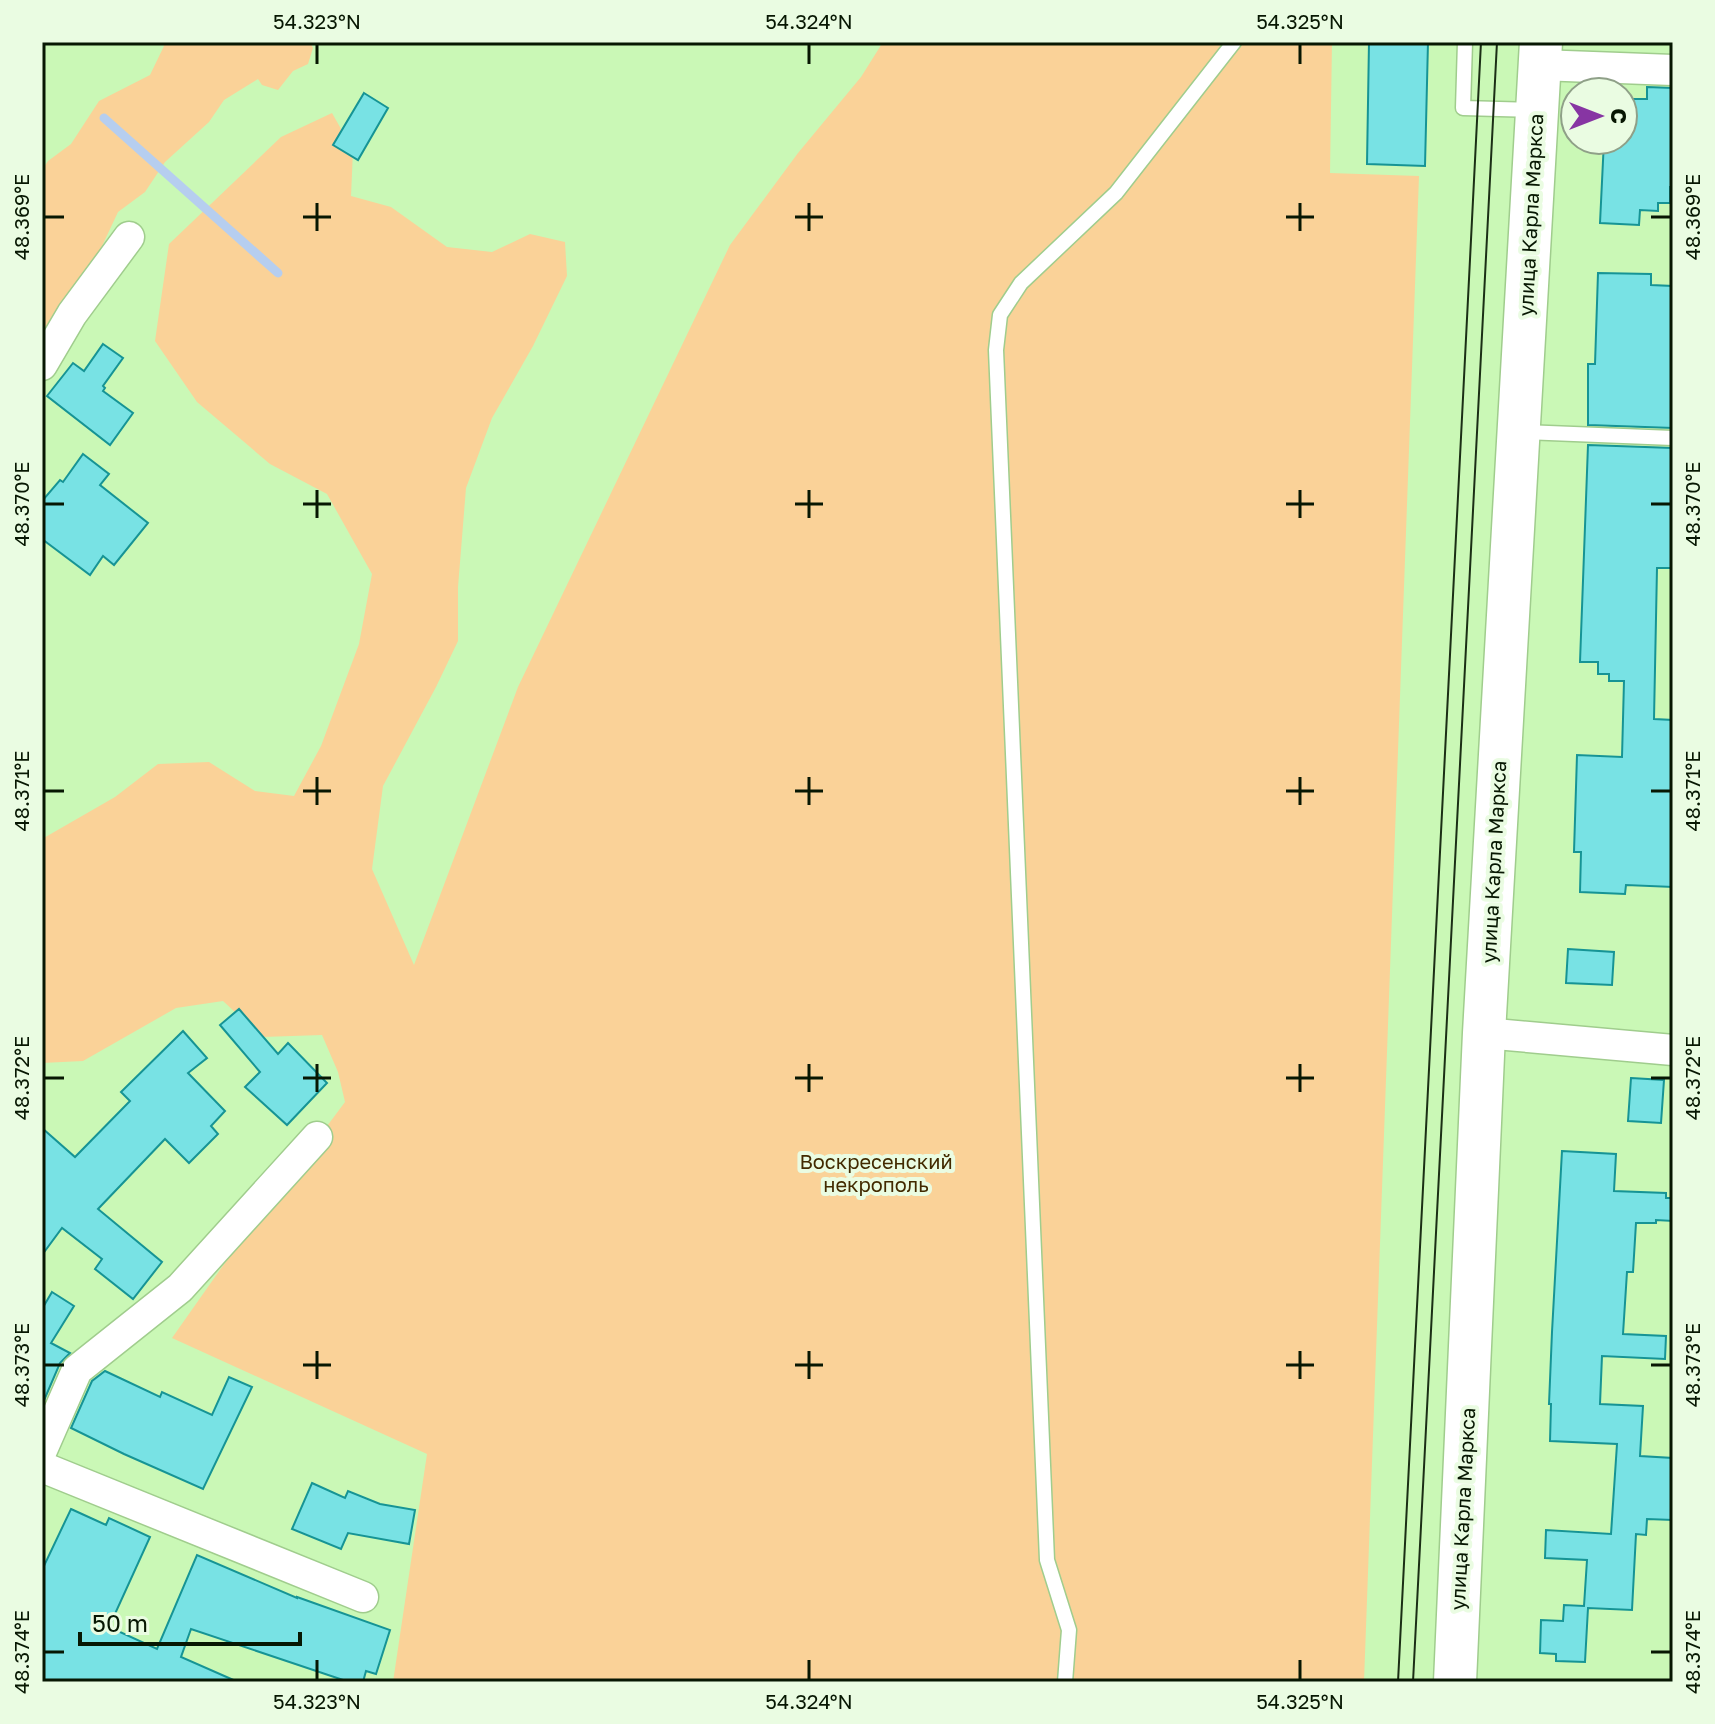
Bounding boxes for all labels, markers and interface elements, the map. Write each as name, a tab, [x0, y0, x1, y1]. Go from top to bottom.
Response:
text: 54.323°N	[273, 9, 361, 33]
text: 54.324°N	[765, 9, 853, 33]
text: 54.325°N	[1256, 9, 1344, 33]
north arrow	[1559, 76, 1639, 156]
text: С	[1606, 108, 1633, 124]
street label: улица Карла Маркса	[1513, 113, 1547, 317]
text: 48.369°E	[9, 174, 33, 260]
text: 48.369°E	[1680, 174, 1704, 260]
text: 48.370°E	[9, 461, 33, 547]
text: 48.370°E	[1680, 461, 1704, 547]
text: 48.371°E	[9, 751, 33, 831]
text: 48.371°E	[1680, 751, 1704, 831]
street label: улица Карла Маркса	[1476, 760, 1510, 964]
text: 48.372°E	[9, 1036, 33, 1120]
text: 48.372°E	[1680, 1036, 1704, 1120]
park label: Воскресенский некрополь	[799, 1149, 953, 1196]
text: 48.373°E	[9, 1323, 33, 1407]
text: 48.373°E	[1680, 1323, 1704, 1407]
street label: улица Карла Маркса	[1445, 1407, 1479, 1611]
scale bar	[80, 1596, 300, 1646]
text: 50 m	[92, 1608, 148, 1637]
text: 48.374°E	[9, 1610, 33, 1694]
text: 48.374°E	[1680, 1610, 1704, 1694]
text: 54.323°N	[273, 1689, 361, 1713]
text: 54.324°N	[765, 1689, 853, 1713]
text: 54.325°N	[1256, 1689, 1344, 1713]

